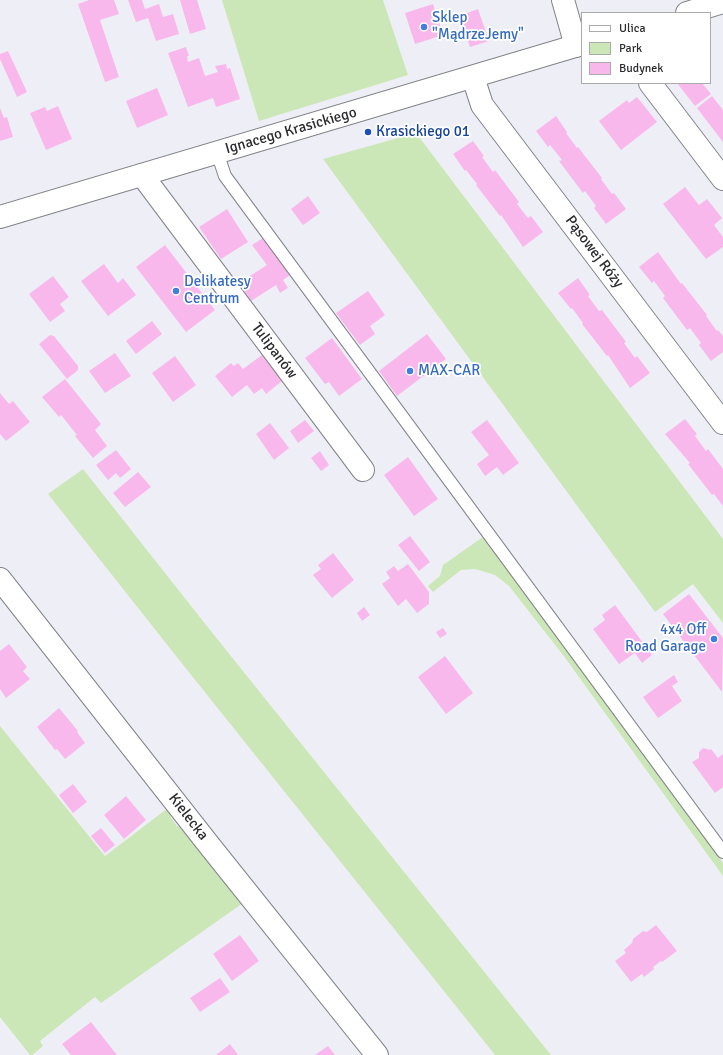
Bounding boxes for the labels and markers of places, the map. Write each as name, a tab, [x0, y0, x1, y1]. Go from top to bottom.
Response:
place label: Sklep "MądrzeJemy"	[432, 9, 524, 44]
marker: Sklep "MądrzeJemy"	[419, 22, 429, 32]
place label: Krasickiego 01	[376, 123, 470, 141]
marker: Krasickiego 01	[363, 127, 373, 137]
place label: Delikatesy Centrum	[184, 273, 251, 308]
marker: Delikatesy Centrum	[171, 286, 181, 296]
place label: MAX-CAR	[418, 362, 480, 380]
marker: MAX-CAR	[405, 366, 415, 376]
place label: 4x4 Off Road Garage	[625, 621, 706, 656]
marker: 4x4 Off Road Garage	[709, 634, 719, 644]

